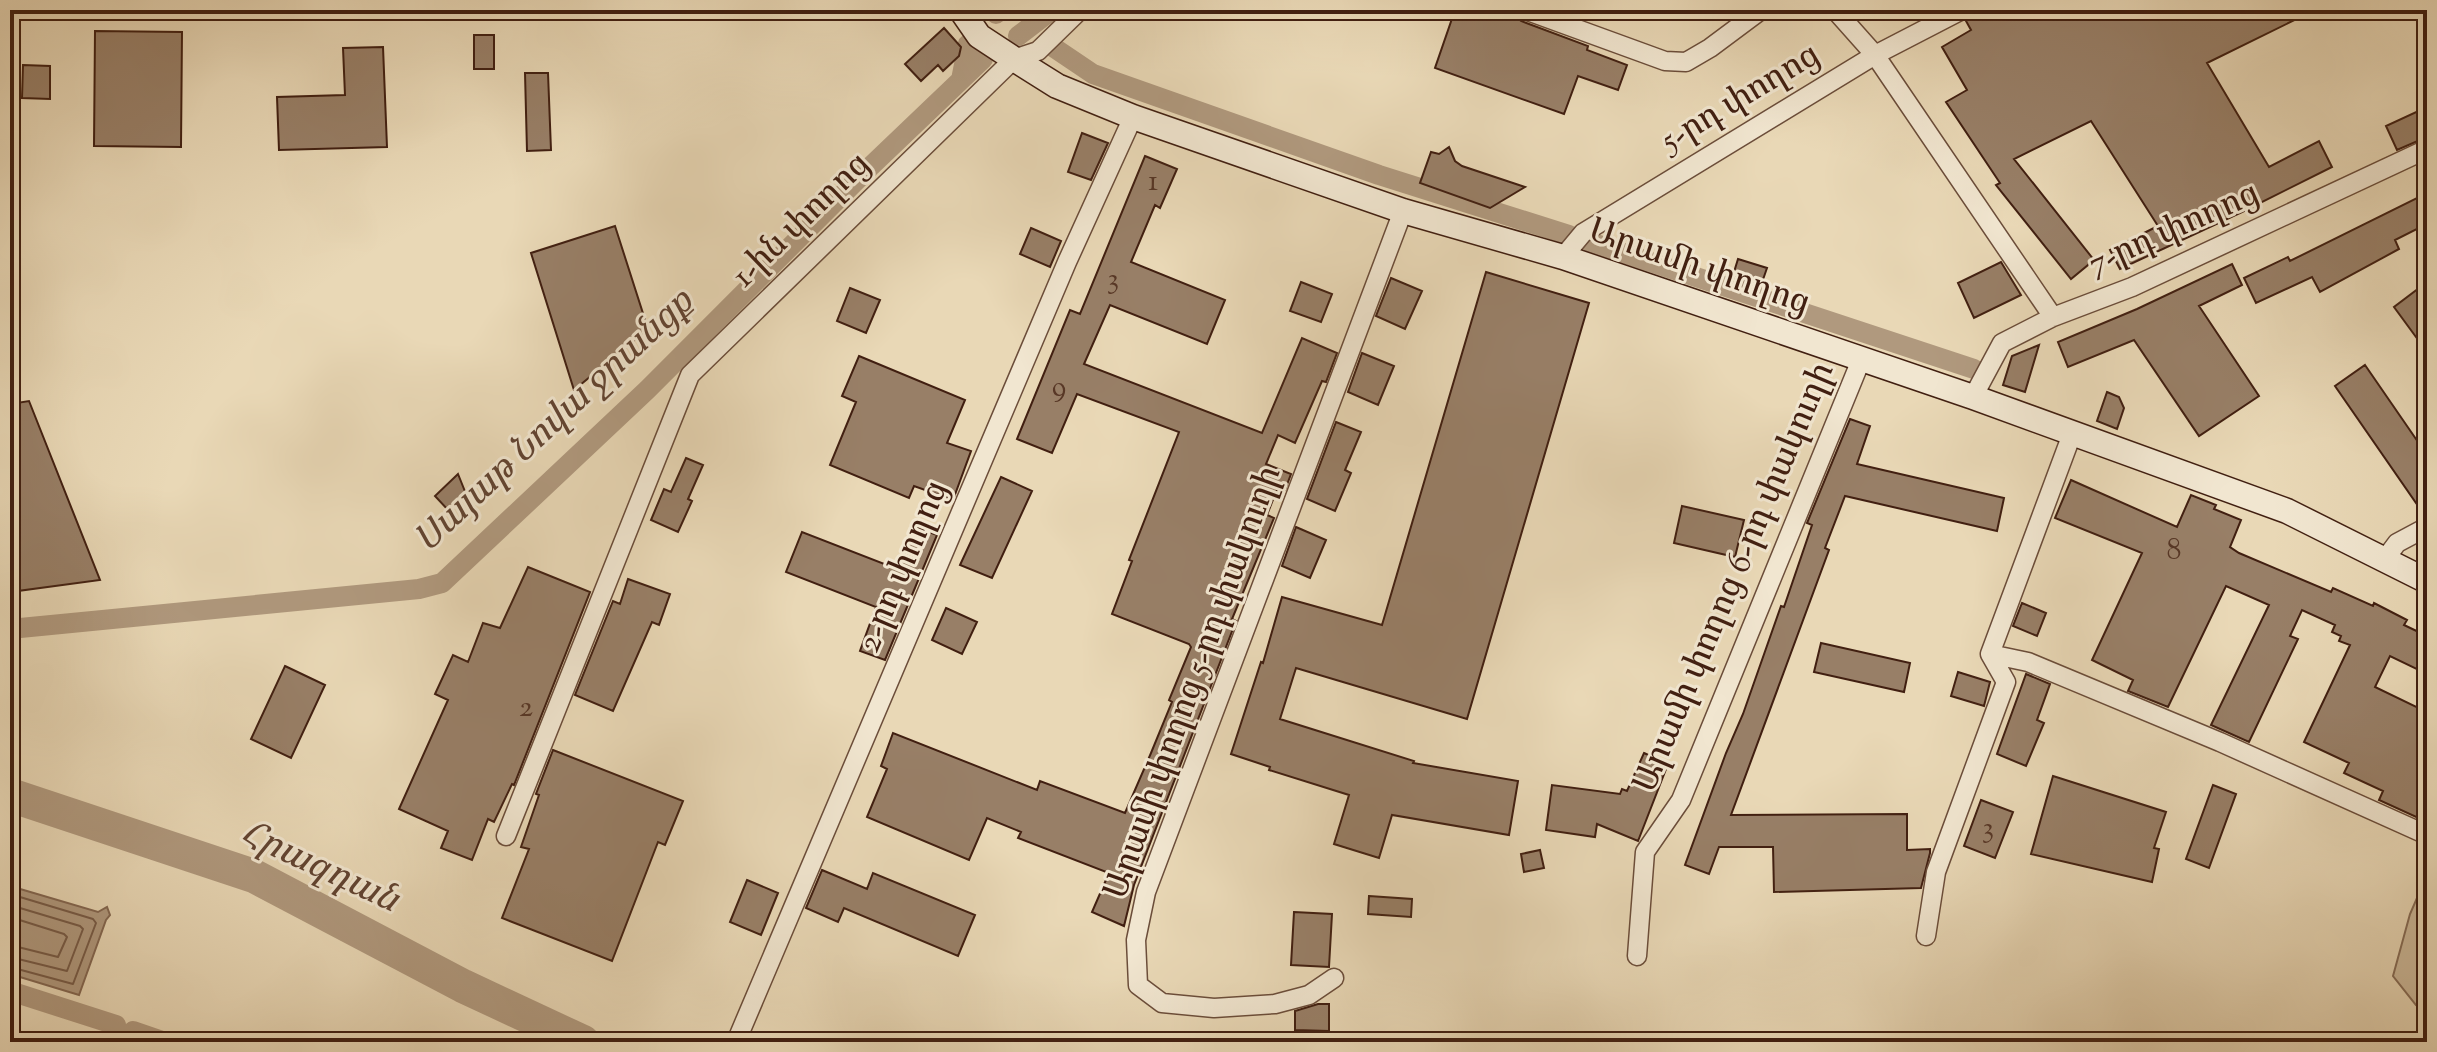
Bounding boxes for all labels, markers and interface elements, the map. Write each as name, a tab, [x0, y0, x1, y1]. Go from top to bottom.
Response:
street label: 5-րդ փողոց	[1650, 32, 1830, 167]
street label: 1-ին փողոց	[721, 142, 883, 300]
house number: 1	[1148, 161, 1158, 204]
street label: 7-րդ փողոց	[2080, 170, 2268, 290]
street label: Արամի փողոց	[1582, 207, 1816, 329]
house number: 3	[1107, 259, 1119, 302]
water label: Սայաթ Նովա ջրանցք	[404, 277, 708, 566]
street label: Արամի փողոց 6-րդ փակուղի	[1622, 355, 1848, 801]
house number: 9	[1052, 367, 1066, 410]
street label: Արամի փողոց 5-րդ փակուղի	[1093, 460, 1295, 906]
street label: 2-րդ փողոց	[846, 473, 962, 661]
house number: 8	[2167, 530, 2182, 573]
house number: 2	[519, 687, 533, 730]
house number: 3	[1982, 808, 1994, 851]
water label: Հրազդան	[231, 809, 408, 928]

